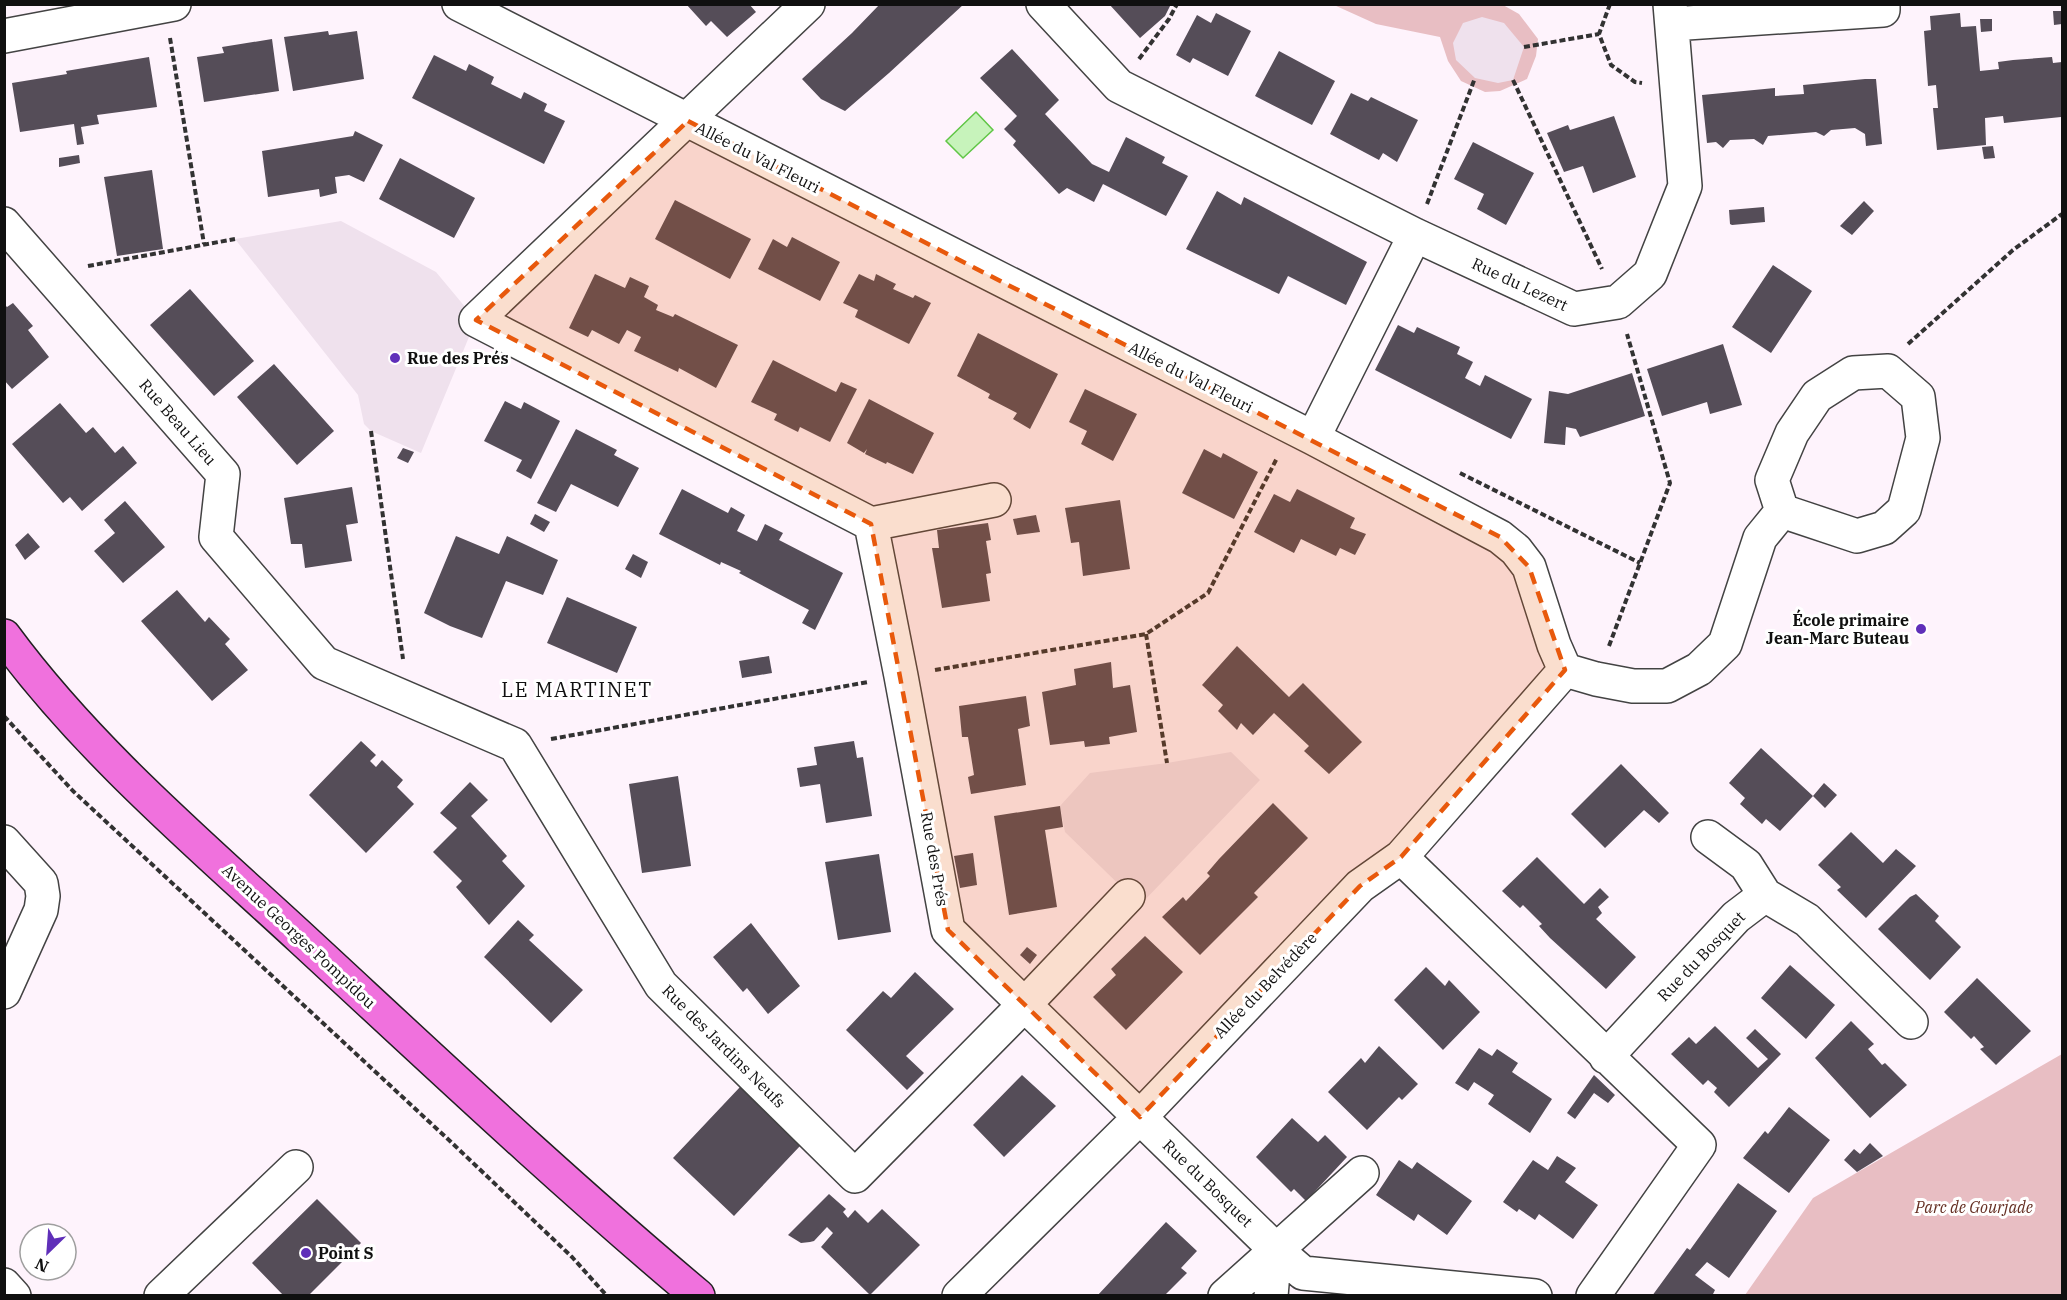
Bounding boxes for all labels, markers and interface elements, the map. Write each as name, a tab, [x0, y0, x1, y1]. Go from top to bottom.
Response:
street label: Allée du Val Fleuri	[692, 117, 824, 197]
street label: Rue du Lezert	[1469, 253, 1572, 315]
street label: Allée du Val Fleuri	[1125, 337, 1257, 417]
place label: Rue des Prés	[407, 348, 509, 368]
marker: Rue des Prés	[388, 351, 402, 365]
street label: Rue Beau Lieu	[135, 375, 221, 469]
place label: École primaire Jean-Marc Buteau	[1766, 609, 1909, 648]
marker: École primaire Jean-Marc Buteau	[1914, 622, 1928, 636]
district label: LE MARTINET	[501, 676, 653, 703]
street label: Rue des Prés	[917, 810, 953, 908]
street label: Avenue Georges Pompidou	[218, 860, 380, 1012]
street label: Rue du Bosquet	[1653, 907, 1749, 1005]
street label: Allée du Belvédère	[1209, 928, 1321, 1042]
street label: Rue des Jardins Neufs	[658, 980, 790, 1112]
street label: Rue du Bosquet	[1159, 1135, 1257, 1231]
park label: Parc de Gourjade	[1914, 1197, 2033, 1217]
north arrow	[18, 1222, 78, 1282]
place label: Point S	[318, 1243, 374, 1263]
marker: Point S	[299, 1246, 313, 1260]
text: N	[32, 1254, 52, 1277]

